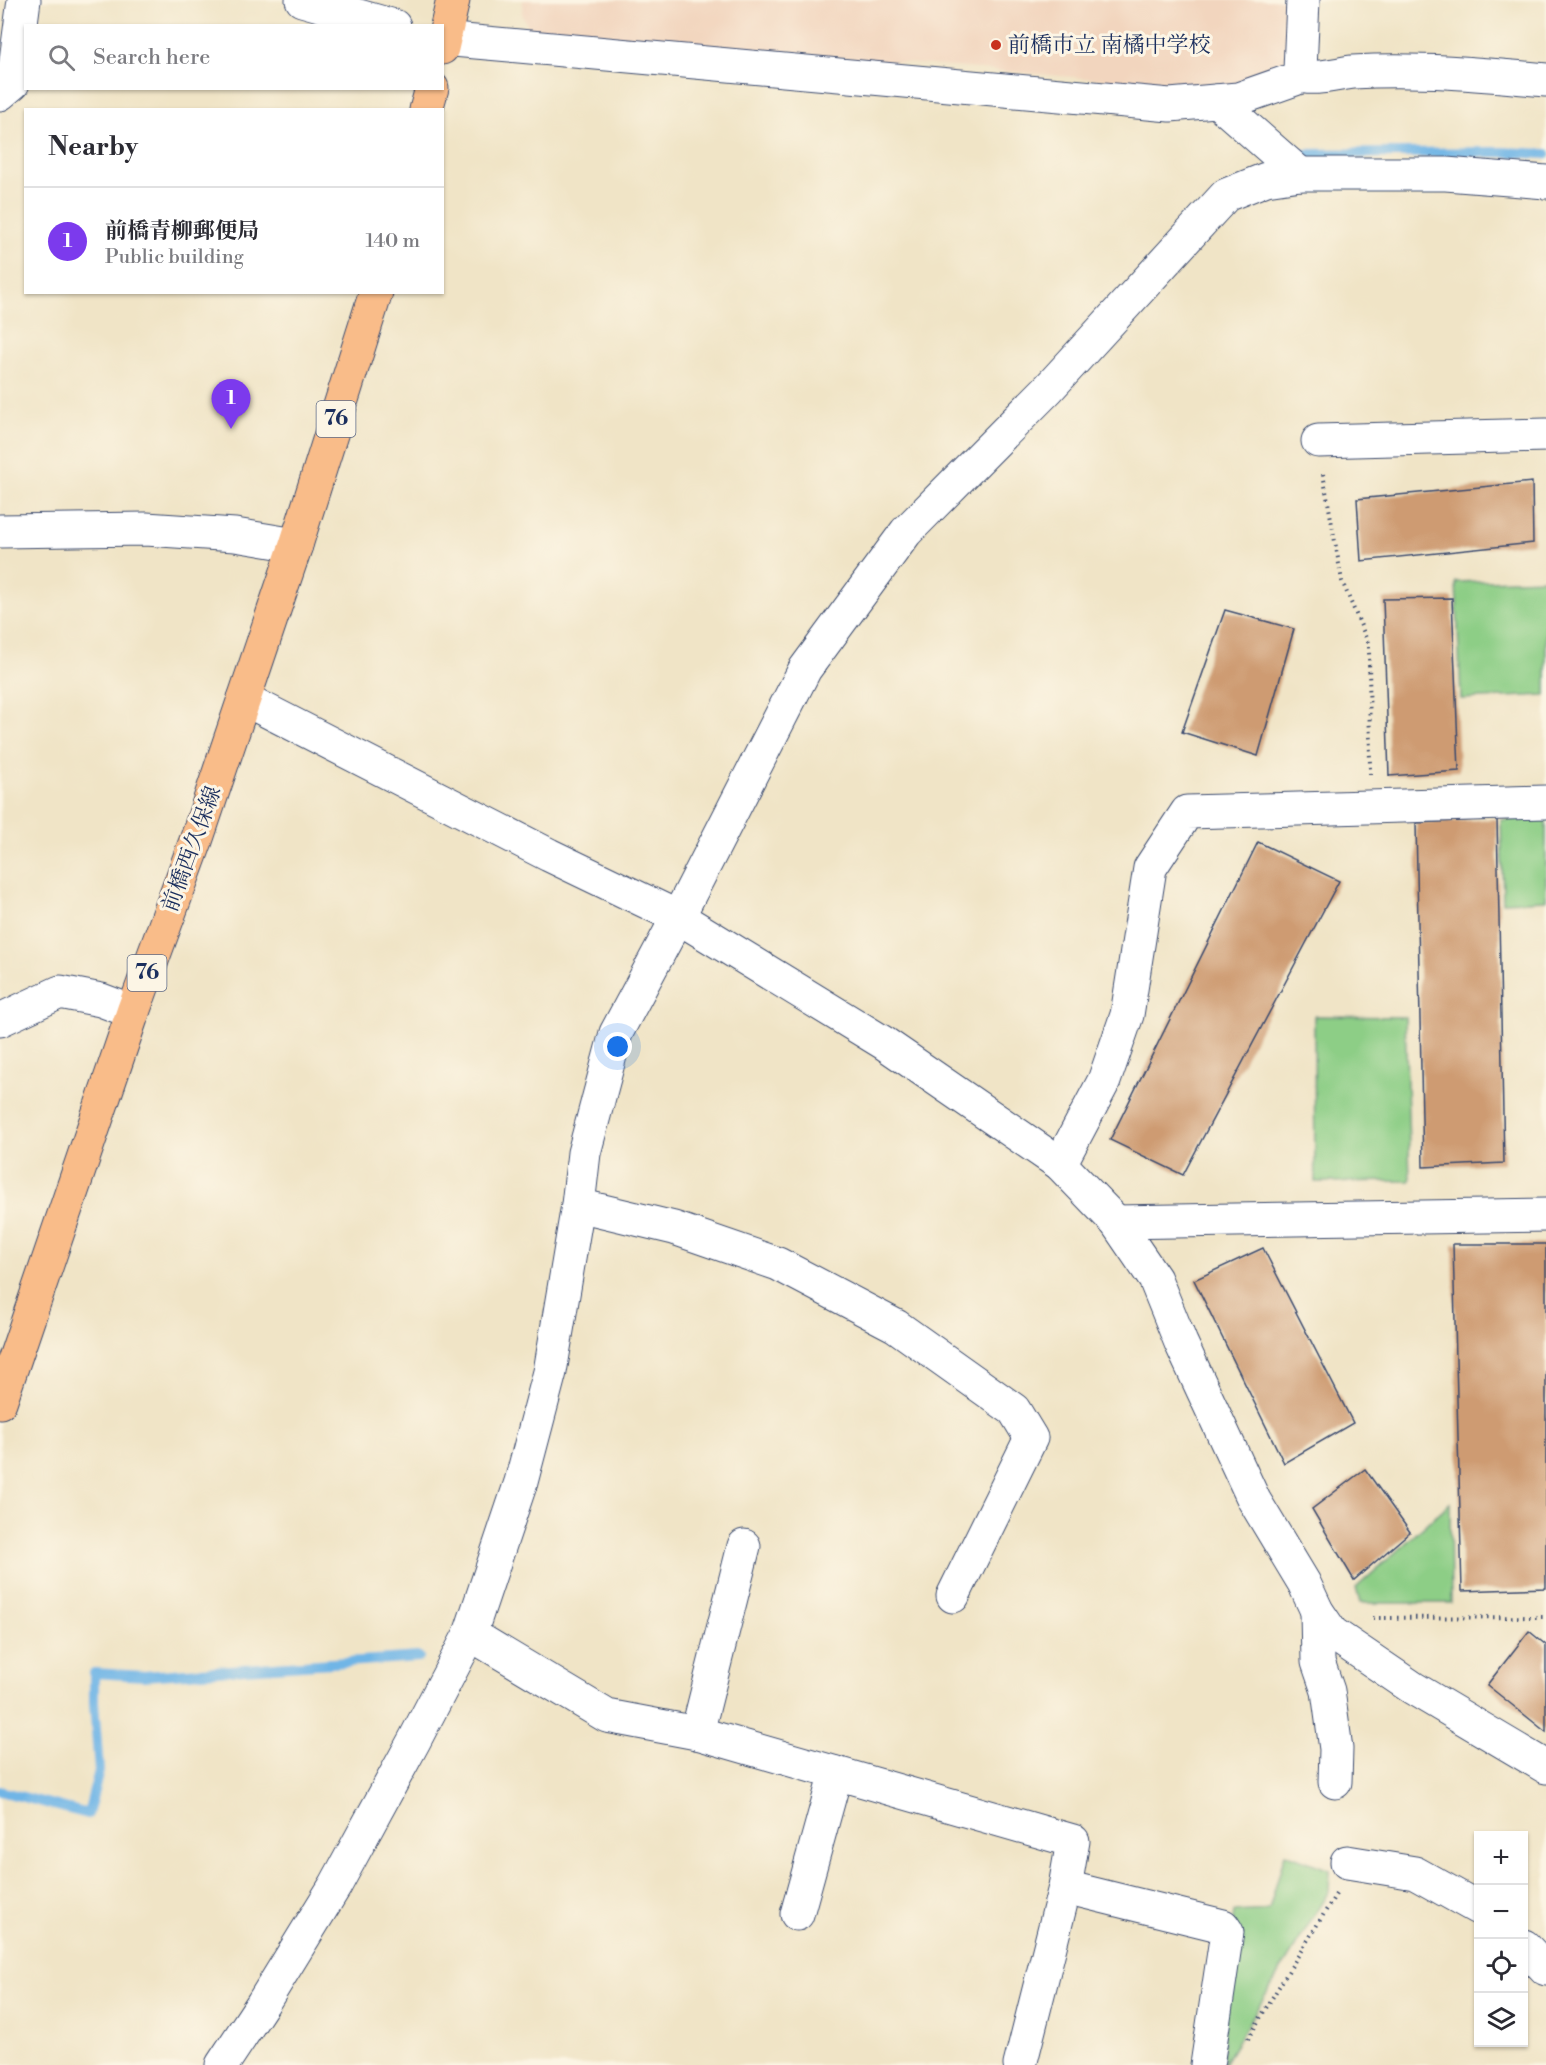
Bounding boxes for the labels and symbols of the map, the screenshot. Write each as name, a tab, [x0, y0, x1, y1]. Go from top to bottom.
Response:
place label: 前橋市立 南橘中学校	[1008, 32, 1211, 59]
marker: 前橋市立 南橘中学校	[989, 38, 1003, 52]
pin: 1	[212, 380, 250, 429]
road number: 76	[316, 401, 356, 437]
street label: 前橋西久保線	[157, 782, 227, 916]
road number: 76	[128, 955, 166, 991]
your location	[603, 1032, 632, 1061]

